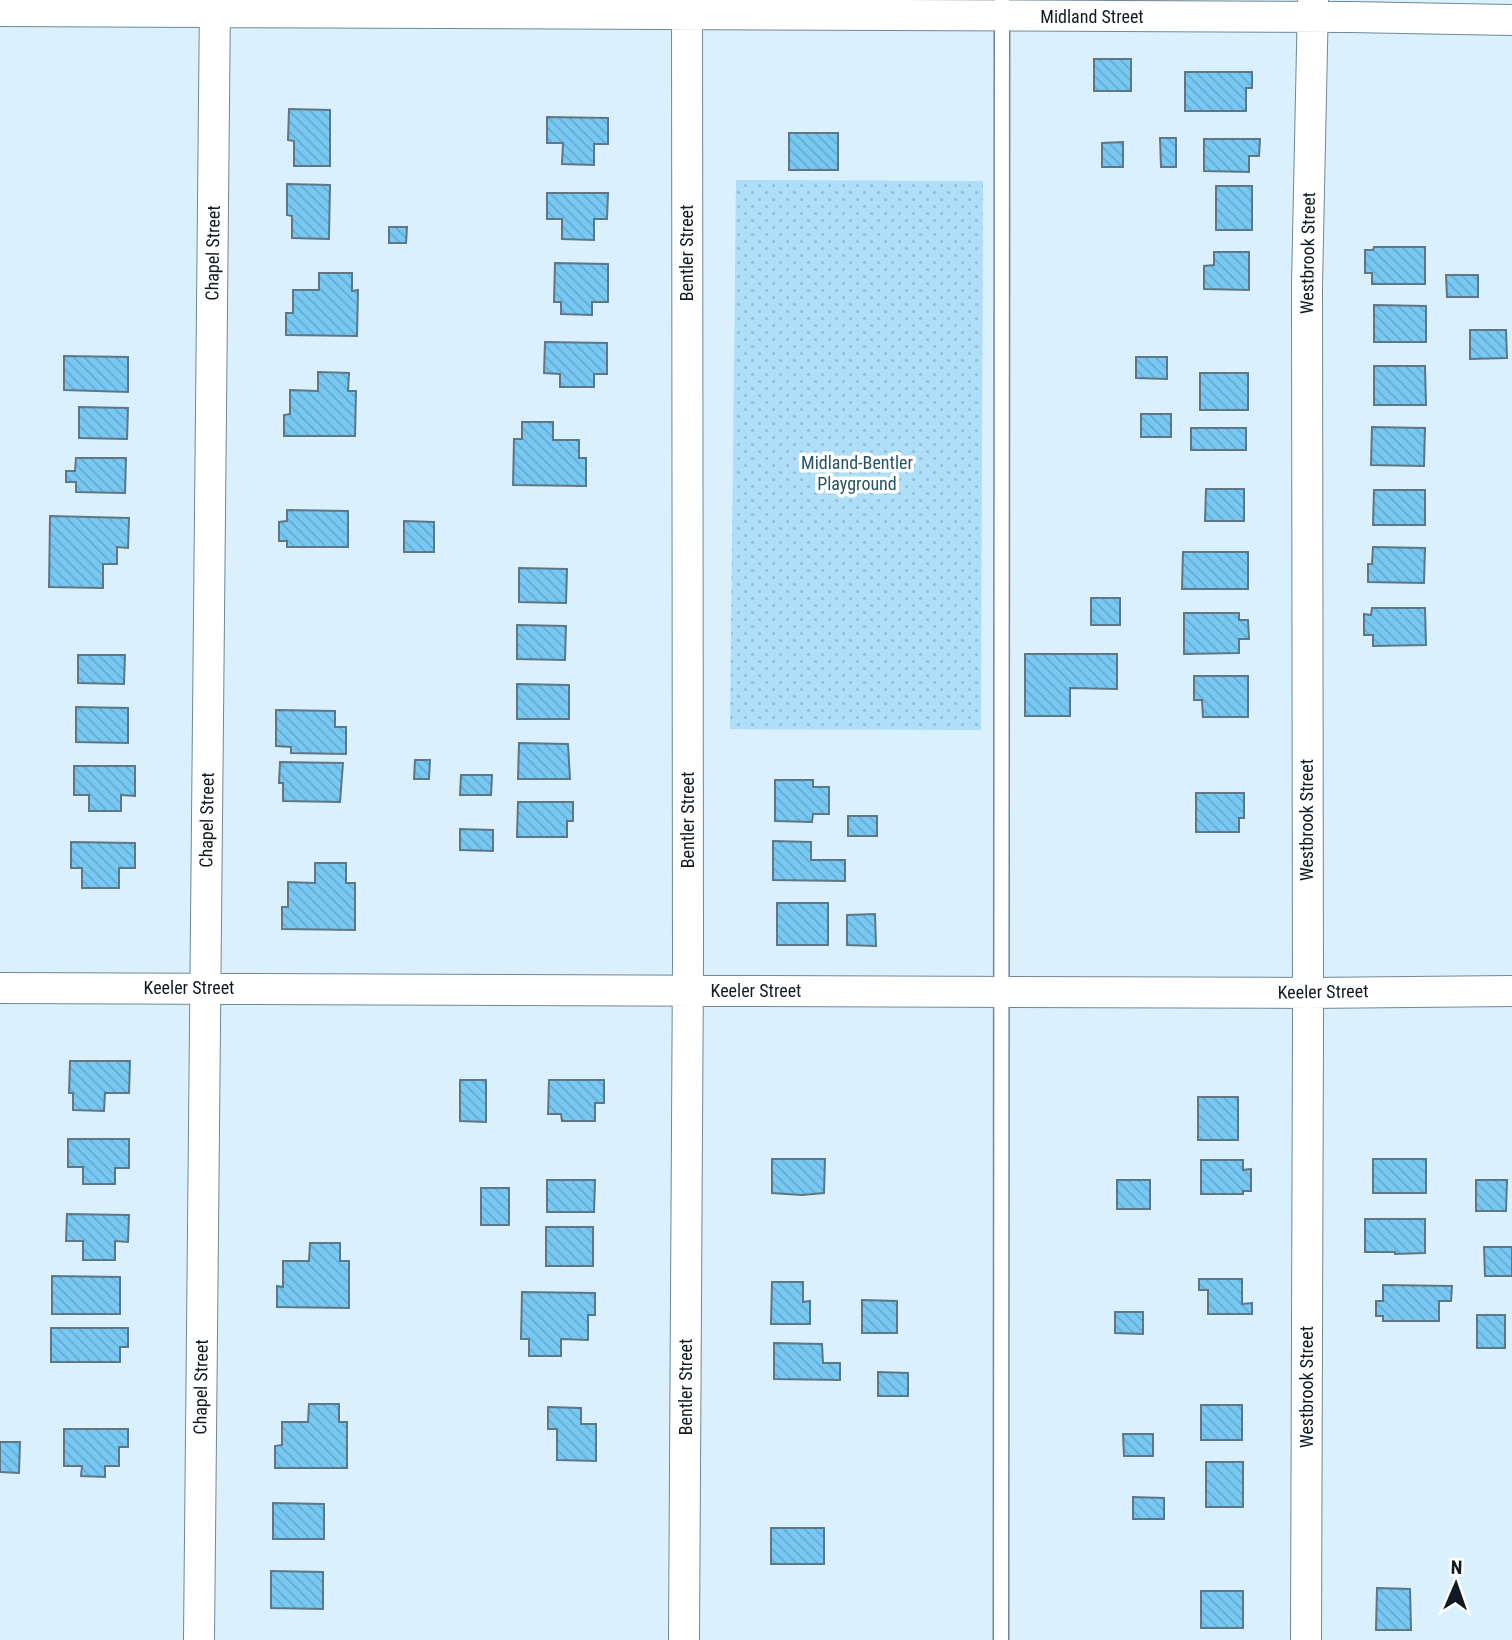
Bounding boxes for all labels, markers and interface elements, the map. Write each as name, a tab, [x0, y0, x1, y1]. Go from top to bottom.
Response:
street label: Midland Street	[1040, 6, 1144, 27]
street label: Westbrook Street	[1296, 192, 1319, 314]
street label: Chapel Street	[201, 205, 224, 301]
street label: Bentler Street	[676, 205, 697, 301]
park label: Midland-Bentler Playground	[801, 452, 913, 494]
street label: Westbrook Street	[1296, 759, 1317, 881]
street label: Chapel Street	[195, 772, 218, 868]
street label: Bentler Street	[677, 772, 698, 868]
street label: Keeler Street	[144, 977, 234, 998]
street label: Keeler Street	[711, 980, 801, 1001]
street label: Keeler Street	[1277, 980, 1369, 1003]
street label: Westbrook Street	[1296, 1326, 1317, 1448]
street label: Chapel Street	[189, 1339, 212, 1435]
street label: Bentler Street	[675, 1339, 696, 1435]
north arrow	[1421, 1549, 1491, 1619]
text: N	[1450, 1556, 1463, 1579]

